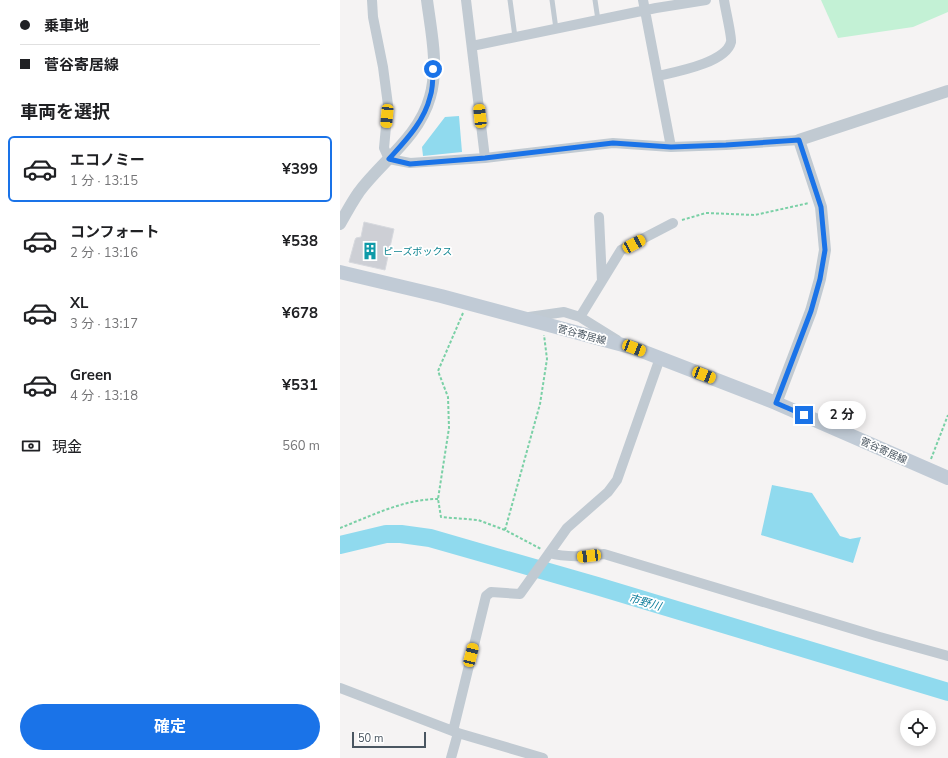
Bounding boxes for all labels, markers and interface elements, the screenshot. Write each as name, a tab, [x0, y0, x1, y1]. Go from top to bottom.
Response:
text: 乗車地	[44, 16, 89, 36]
text: 菅谷寄居線	[44, 55, 119, 75]
route start	[424, 60, 442, 78]
text: 車両を選択	[20, 100, 110, 124]
car	[473, 103, 487, 129]
car	[380, 104, 394, 128]
text: エコノミー	[70, 150, 145, 170]
icon: car	[22, 151, 58, 187]
text: ¥399	[282, 159, 318, 179]
text: 1 分 · 13:15	[70, 172, 138, 190]
text: コンフォート	[70, 222, 160, 242]
icon: car	[22, 223, 58, 259]
text: ¥538	[282, 231, 318, 251]
car	[621, 233, 647, 255]
building icon: ピーズボックス	[360, 241, 380, 261]
text: 2 分 · 13:16	[70, 244, 138, 262]
place label: ピーズボックス	[383, 245, 452, 259]
text: XL	[70, 293, 89, 313]
icon: car	[22, 295, 58, 331]
text: ¥678	[282, 303, 318, 323]
text: 3 分 · 13:17	[70, 315, 138, 333]
street label: 菅谷寄居線	[556, 322, 608, 348]
car	[621, 338, 647, 358]
text: Green	[70, 365, 112, 385]
car	[691, 365, 717, 385]
icon: car	[22, 367, 58, 403]
text: ¥531	[282, 375, 318, 395]
text: 4 分 · 13:18	[70, 387, 138, 405]
callout: 2 分	[818, 401, 866, 429]
route end	[795, 406, 813, 424]
text: 2 分	[830, 406, 854, 424]
street label: 菅谷寄居線	[858, 434, 909, 467]
icon: cash	[20, 435, 42, 457]
text: 現金	[52, 437, 82, 457]
text: 560 m	[282, 437, 320, 455]
car	[576, 549, 602, 563]
water label: 市野川	[627, 591, 664, 615]
car	[462, 642, 480, 668]
button: 確定	[20, 704, 320, 750]
map controls	[900, 710, 936, 746]
button: locate	[900, 710, 936, 746]
scale bar	[352, 730, 426, 749]
text: 50 m	[358, 731, 383, 746]

